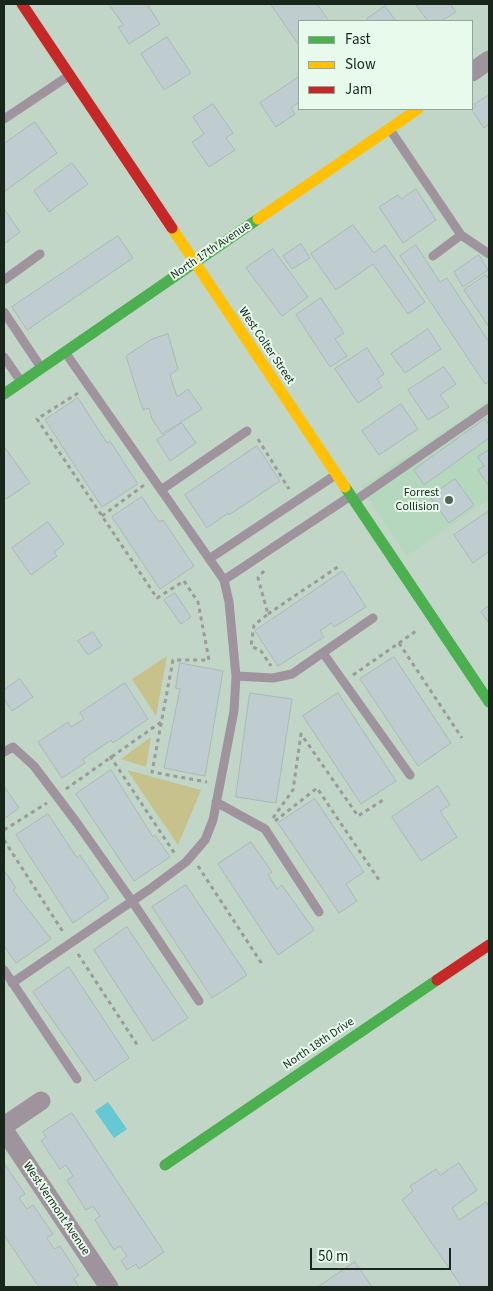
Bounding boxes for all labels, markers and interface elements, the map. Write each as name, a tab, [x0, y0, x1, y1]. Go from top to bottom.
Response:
legend	[298, 20, 473, 110]
text: Fast	[345, 29, 371, 50]
text: Slow	[345, 54, 376, 75]
text: Jam	[345, 79, 372, 100]
street label: North 17th Avenue	[168, 219, 254, 283]
street label: West Colter Street	[235, 305, 297, 387]
place label: Forrest Collision	[396, 486, 439, 514]
marker: Forrest Collision	[443, 494, 455, 506]
street label: North 18th Drive	[281, 1015, 357, 1073]
street label: West Vermont Avenue	[19, 1160, 93, 1258]
scale bar	[313, 1238, 454, 1270]
text: 50 m	[318, 1246, 348, 1267]

